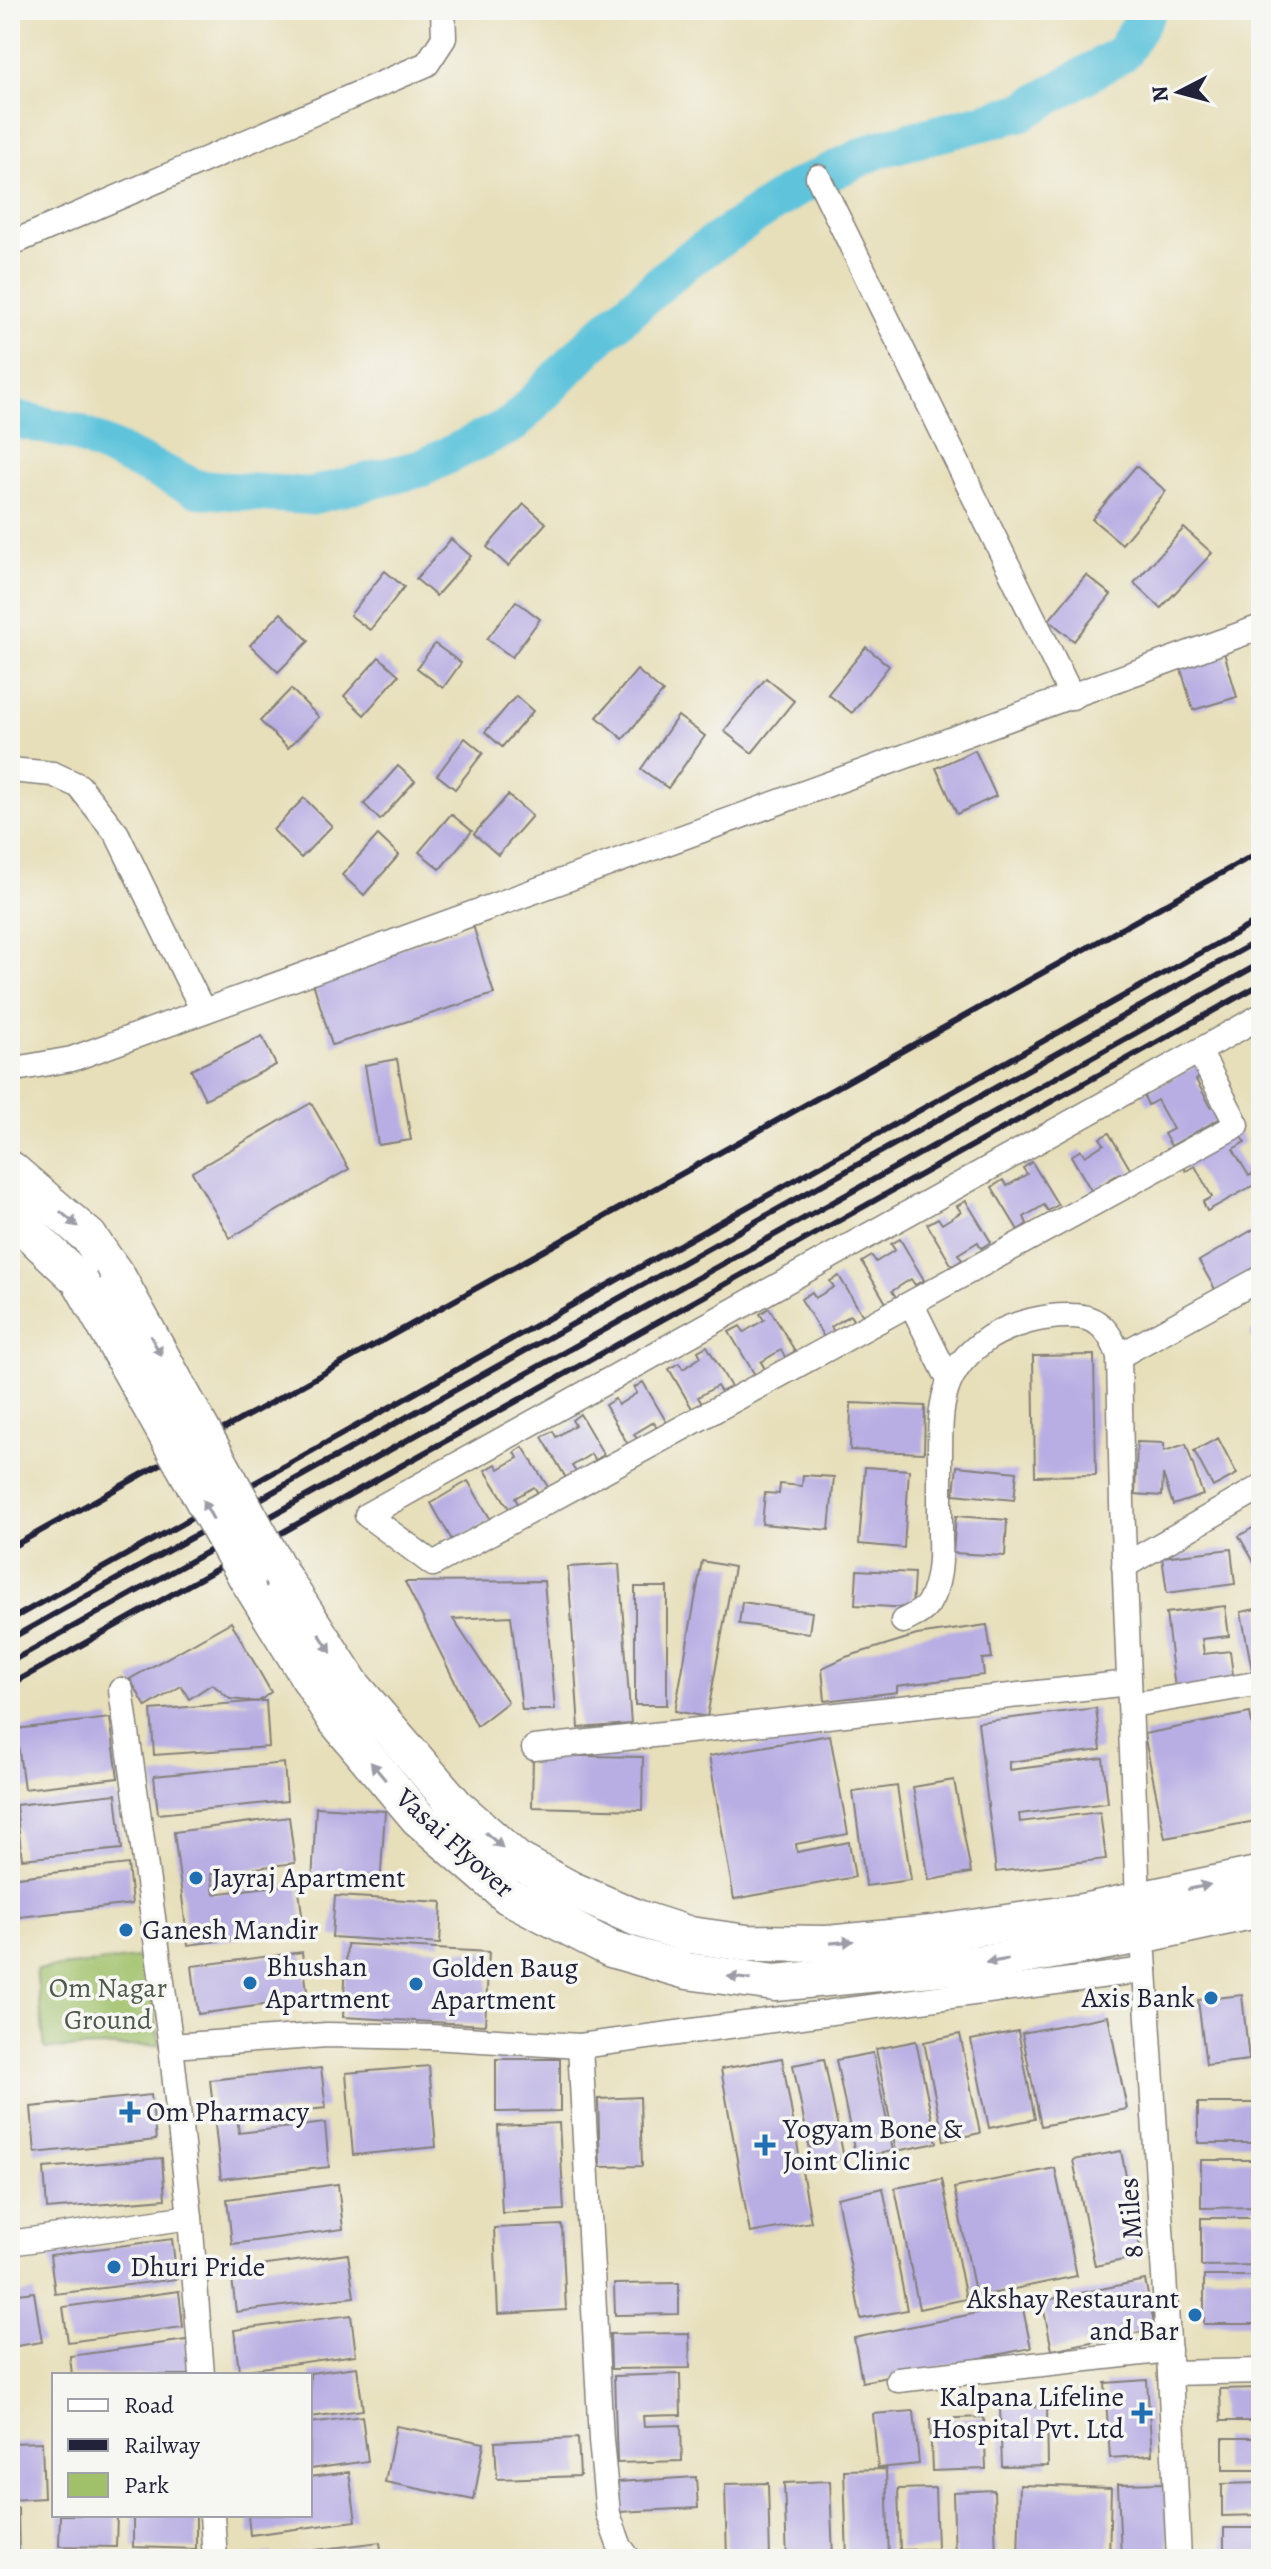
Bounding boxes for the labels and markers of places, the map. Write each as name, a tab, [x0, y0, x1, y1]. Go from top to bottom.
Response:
place label: Jayraj Apartment	[212, 1859, 405, 1897]
marker: Jayraj Apartment	[187, 1869, 205, 1887]
place label: Ganesh Mandir	[142, 1911, 319, 1949]
marker: Ganesh Mandir	[117, 1921, 135, 1939]
place label: Bhushan Apartment	[265, 1948, 390, 2018]
place label: Golden Baug Apartment	[431, 1949, 578, 2019]
marker: Bhushan Apartment	[241, 1974, 259, 1992]
marker: Golden Baug Apartment	[407, 1975, 425, 1993]
place label: Axis Bank	[1081, 1979, 1195, 2017]
marker: Axis Bank	[1202, 1989, 1220, 2007]
place label: Om Pharmacy	[146, 2093, 310, 2131]
marker: Om Pharmacy	[121, 2103, 139, 2121]
place label: Yogyam Bone & Joint Clinic	[782, 2110, 963, 2180]
marker: Yogyam Bone & Joint Clinic	[754, 2134, 776, 2156]
place label: Dhuri Pride	[130, 2248, 265, 2286]
marker: Dhuri Pride	[105, 2258, 123, 2276]
place label: Akshay Restaurant and Bar	[966, 2280, 1179, 2350]
marker: Akshay Restaurant and Bar	[1186, 2306, 1204, 2324]
place label: Kalpana Lifeline Hospital Pvt. Ltd	[931, 2378, 1125, 2448]
marker: Kalpana Lifeline Hospital Pvt. Ltd	[1131, 2402, 1153, 2424]

